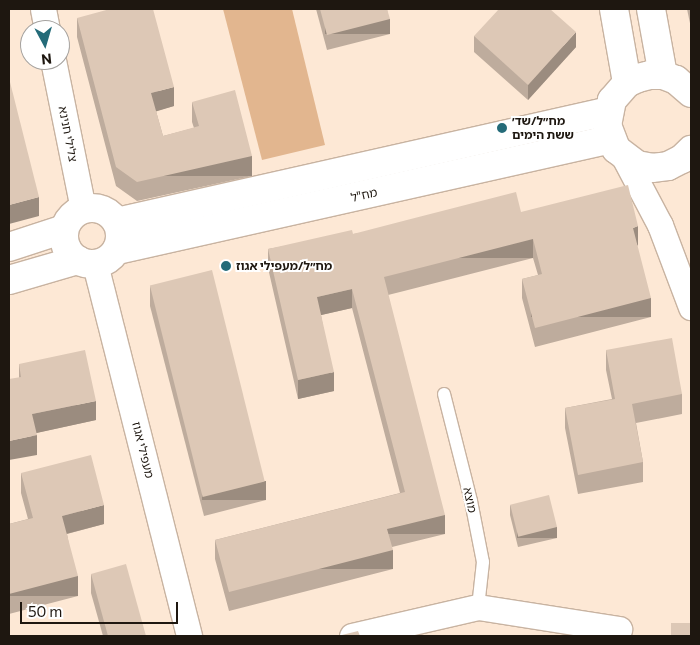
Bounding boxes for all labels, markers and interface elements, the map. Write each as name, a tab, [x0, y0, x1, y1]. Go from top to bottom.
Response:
north arrow	[20, 20, 70, 70]
text: N	[40, 50, 53, 68]
street label: צלילי חנינא	[56, 105, 80, 163]
place label: מח״ל/שד׳ ששת הימים	[512, 114, 574, 142]
marker: מח״ל/שד׳ ששת הימים	[496, 122, 508, 134]
street label: מח"ל	[349, 185, 379, 205]
place label: מח״ל/מעפילי אגוז	[236, 259, 332, 273]
marker: מח״ל/מעפילי אגוז	[220, 260, 232, 272]
street label: מעפילי אגוז	[129, 420, 157, 480]
street label: מוצא	[460, 486, 480, 514]
scale bar	[22, 592, 180, 624]
text: 50 m	[28, 602, 62, 620]

